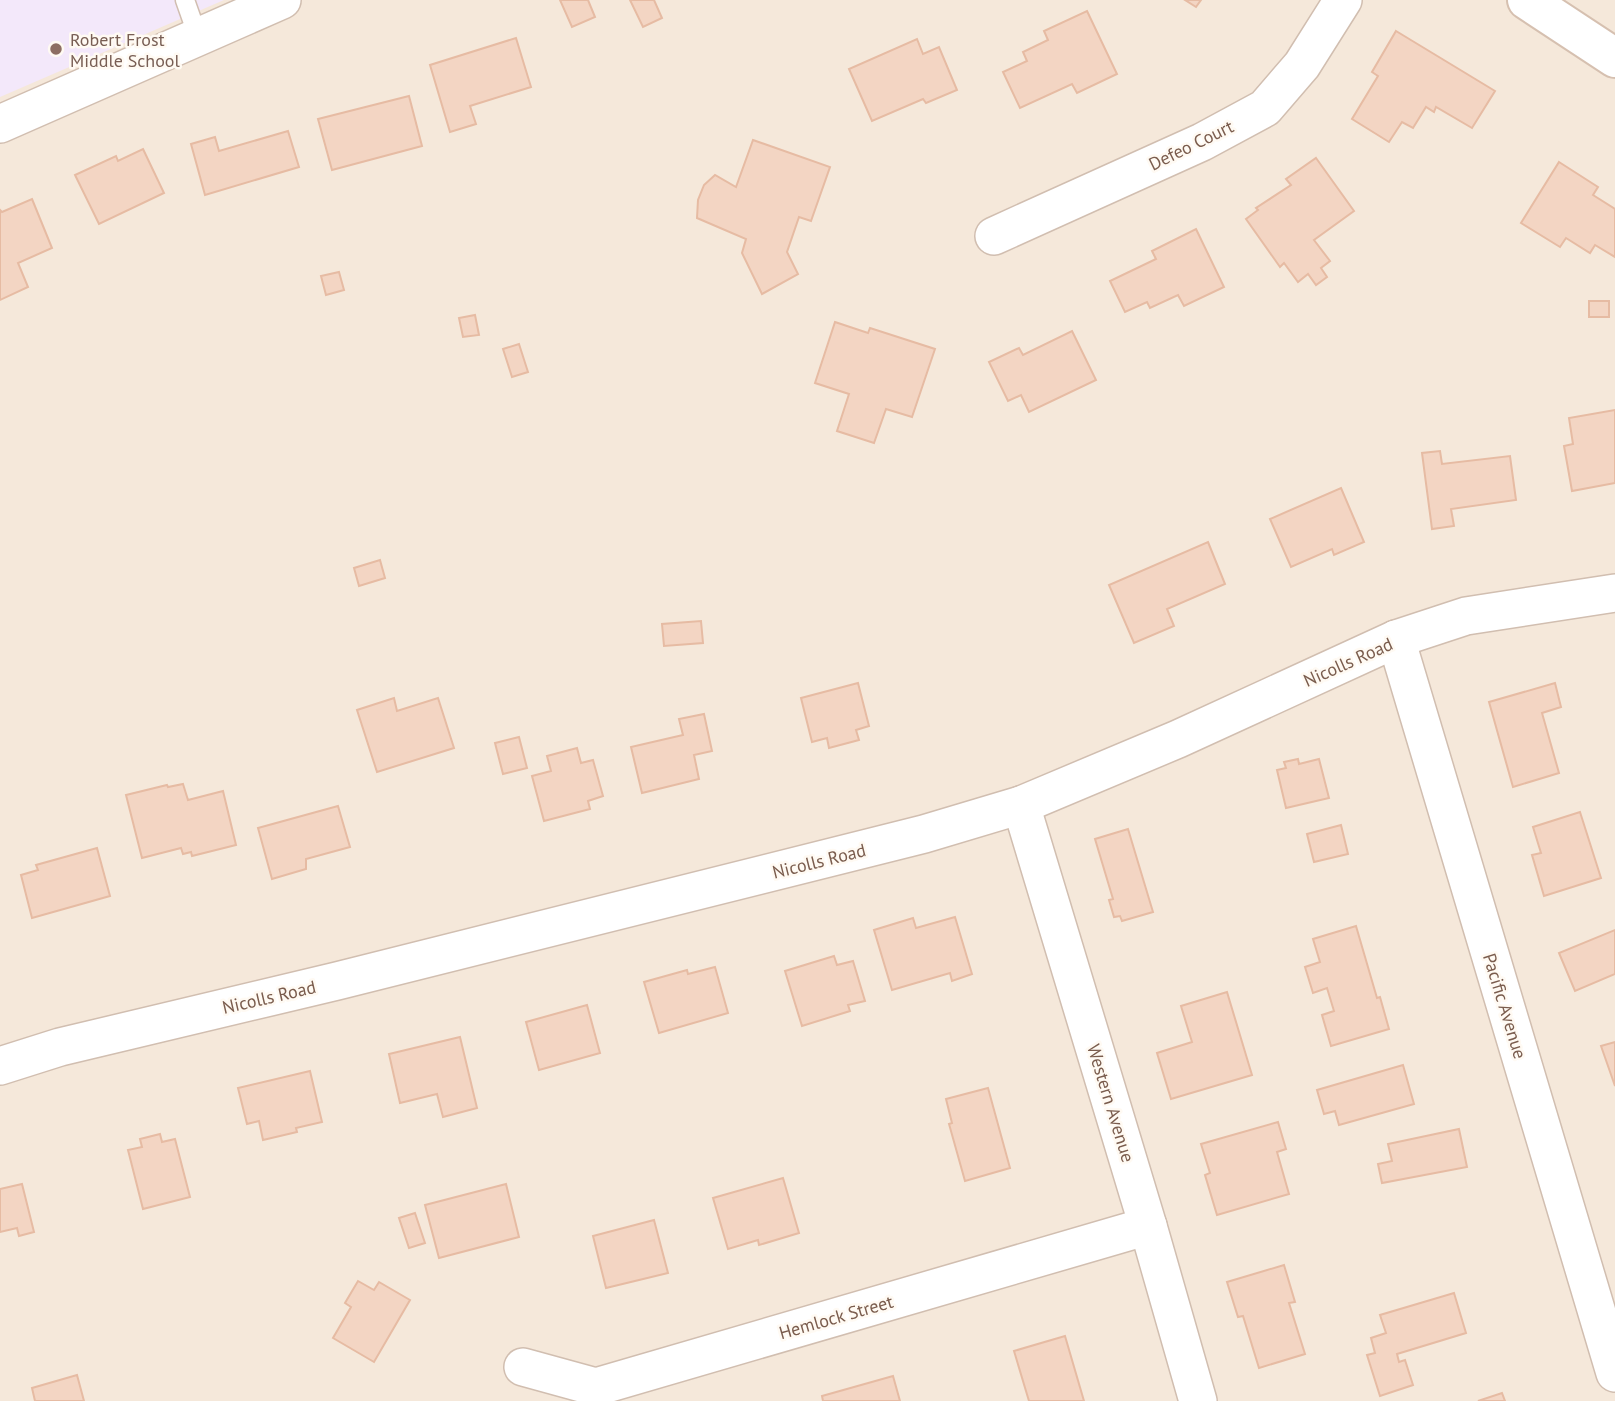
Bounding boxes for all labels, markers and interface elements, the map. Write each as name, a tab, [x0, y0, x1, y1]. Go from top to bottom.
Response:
place label: Robert Frost Middle School	[70, 28, 180, 72]
marker: Robert Frost Middle School	[48, 41, 64, 57]
street label: Defeo Court	[1145, 115, 1237, 175]
street label: Nicolls Road	[1300, 632, 1396, 692]
street label: Nicolls Road	[770, 838, 868, 884]
street label: Pacific Avenue	[1478, 950, 1532, 1062]
street label: Nicolls Road	[220, 975, 318, 1019]
street label: Western Avenue	[1082, 1041, 1140, 1165]
street label: Hemlock Street	[776, 1290, 896, 1344]

